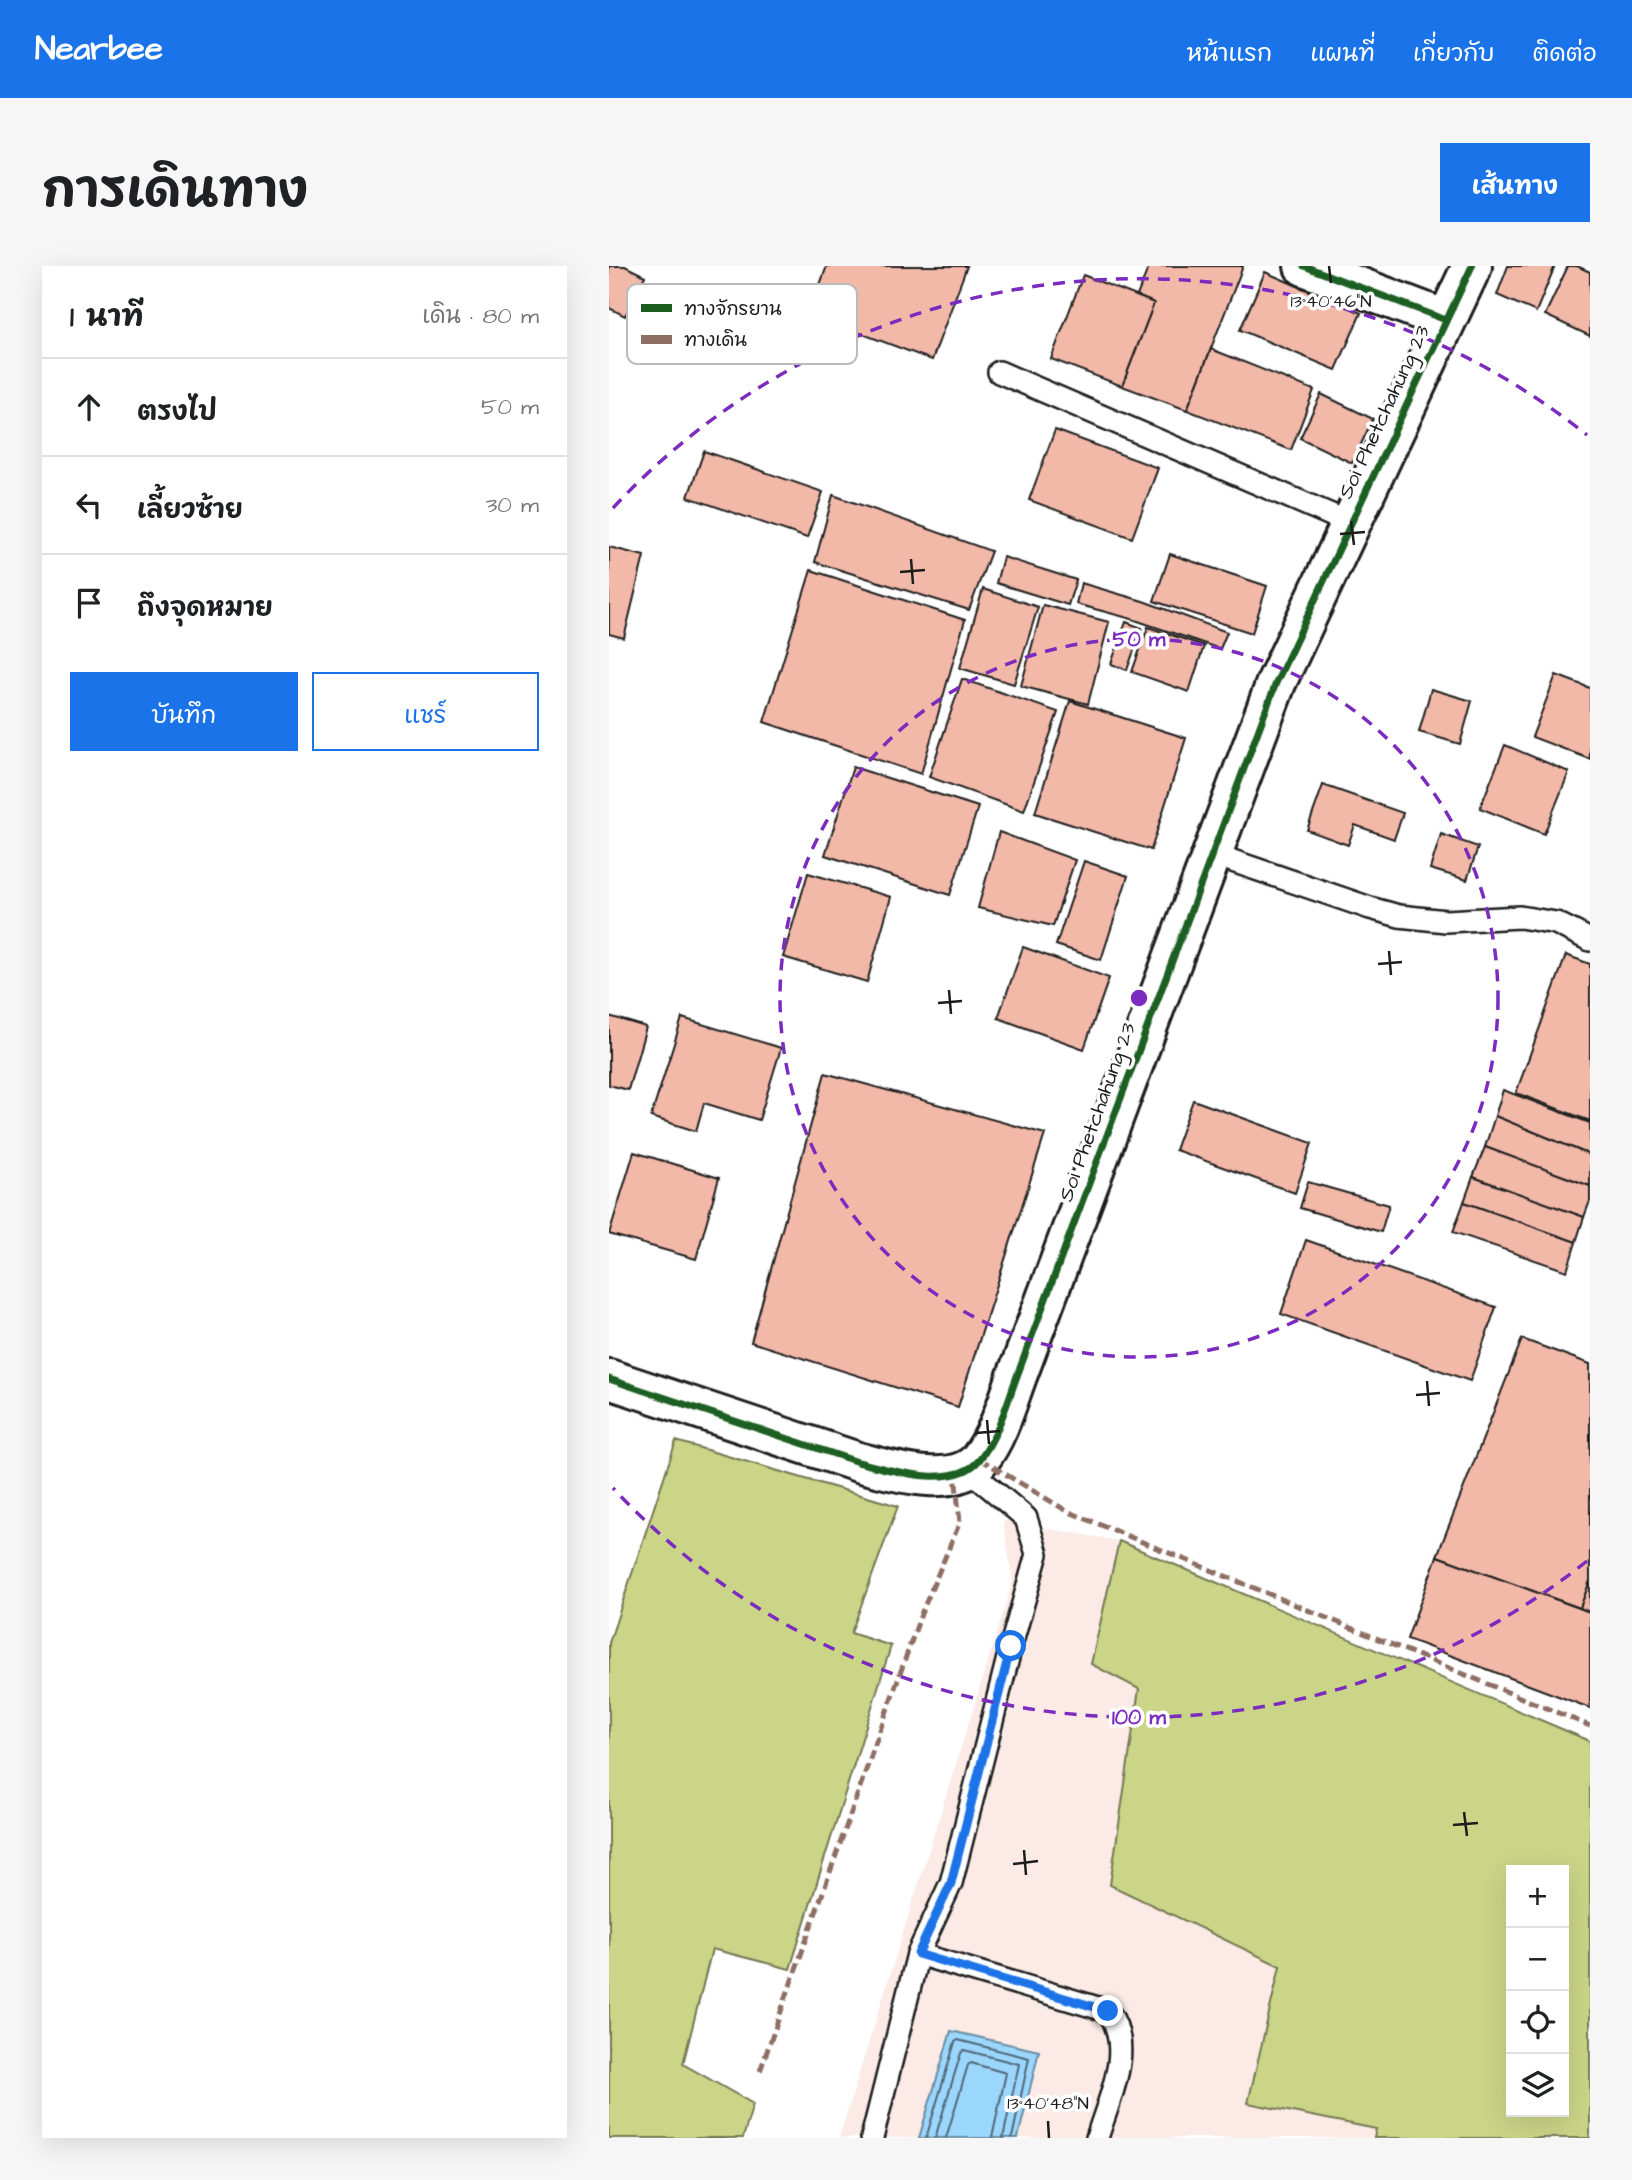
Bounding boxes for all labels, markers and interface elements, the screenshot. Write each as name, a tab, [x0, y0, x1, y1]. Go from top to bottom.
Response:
text: Nearbee	[35, 26, 163, 72]
text: หน้าแรก	[1187, 37, 1272, 71]
text: แผนที่	[1310, 37, 1375, 71]
text: เกี่ยวกับ	[1413, 37, 1495, 71]
text: ติดต่อ	[1533, 37, 1597, 71]
button: เส้นทาง	[1440, 143, 1590, 222]
text: การเดินทาง	[42, 158, 308, 226]
legend	[627, 284, 857, 364]
text: 13°40'46"N	[1290, 289, 1372, 314]
text: 1 นาที	[70, 296, 144, 338]
text: ทางจักรยาน	[684, 296, 782, 323]
text: เดิน · 80 m	[422, 300, 539, 332]
street label: Soi Phetchahung 23	[1331, 320, 1439, 504]
text: ทางเดิน	[684, 327, 747, 354]
icon: ahead	[70, 388, 108, 426]
text: 50 m	[481, 391, 539, 423]
text: ตรงไป	[137, 394, 217, 430]
icon: left	[70, 486, 108, 524]
text: 30 m	[486, 489, 539, 521]
text: เลี้ยวซ้าย	[137, 492, 243, 528]
icon: arrive	[70, 584, 108, 622]
text: ถึงจุดหมาย	[137, 590, 273, 626]
text: 50 m	[1113, 625, 1166, 654]
button: บันทึก	[70, 672, 298, 751]
button: แชร์	[312, 672, 539, 751]
centre of rings	[1127, 986, 1151, 1010]
street label: Soi Phetchahung 23	[1051, 1018, 1145, 1206]
route start	[995, 1630, 1026, 1661]
text: 100 m	[1112, 1703, 1167, 1732]
map controls	[1506, 1865, 1569, 2117]
button: +	[1506, 1865, 1569, 1928]
button: −	[1506, 1928, 1569, 1991]
button: locate	[1506, 1991, 1569, 2054]
route end	[1092, 1995, 1123, 2026]
button: layers	[1506, 2054, 1569, 2117]
text: 13°40'48"N	[1007, 2091, 1089, 2116]

